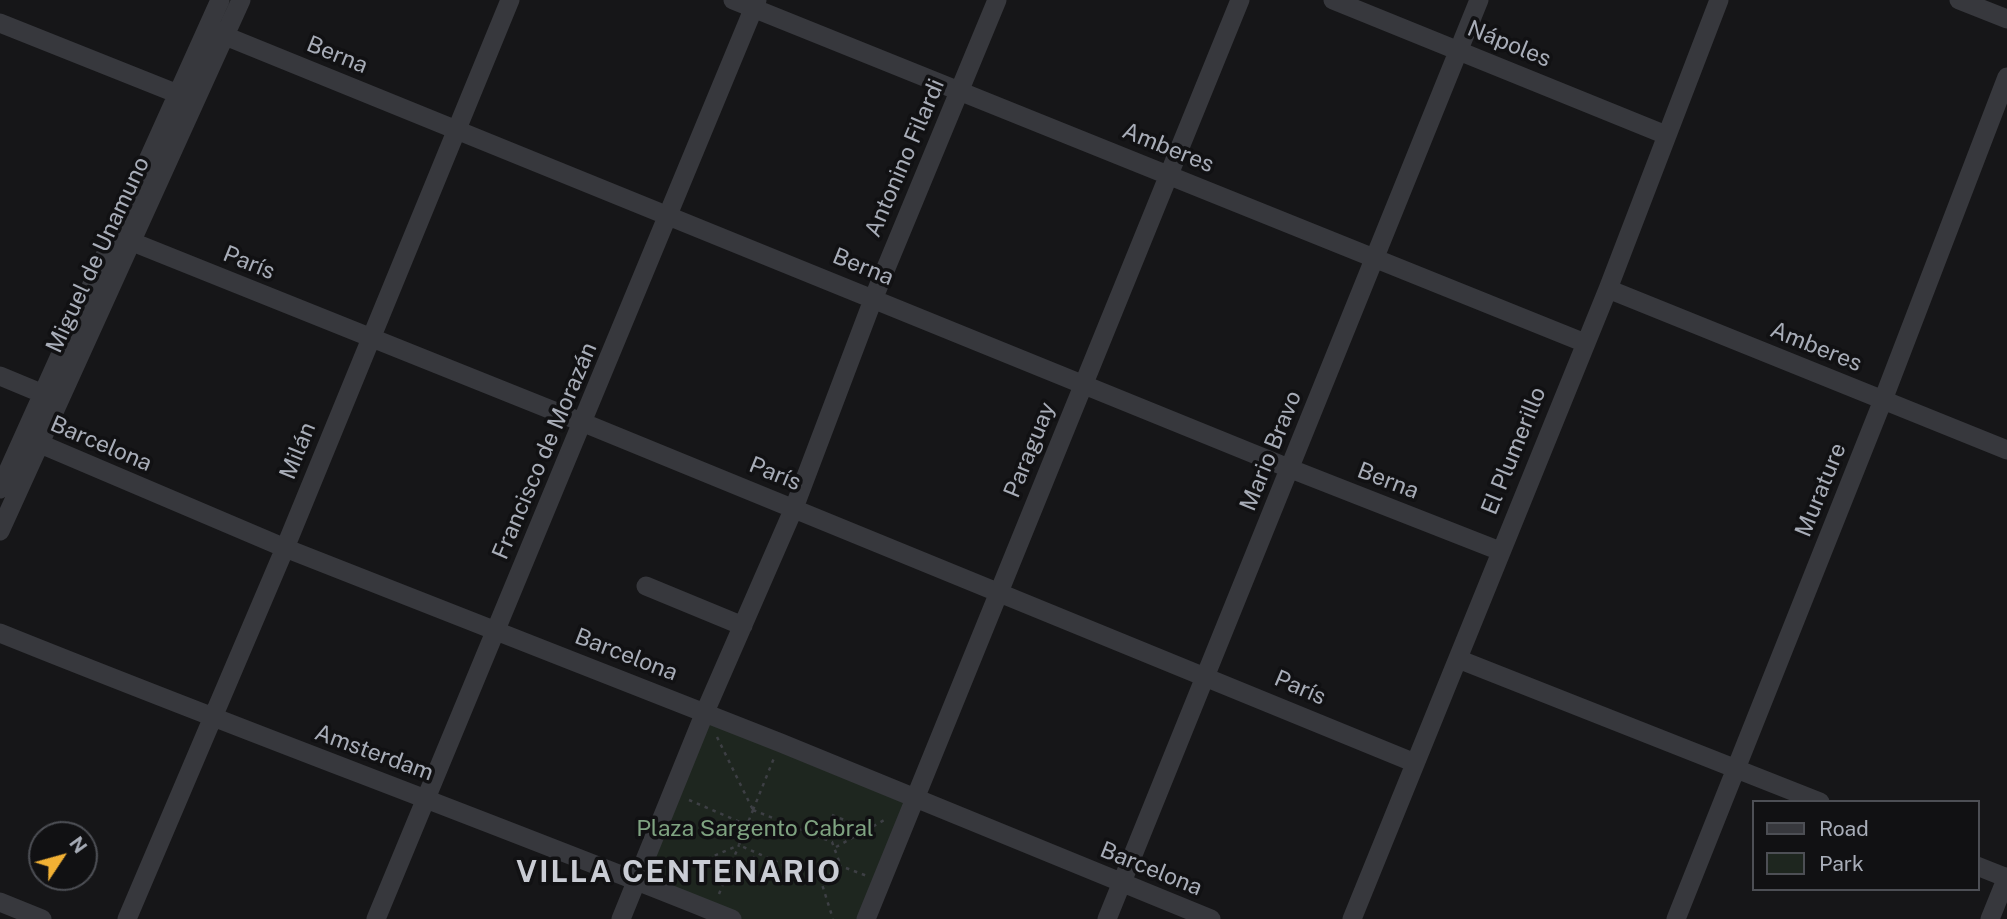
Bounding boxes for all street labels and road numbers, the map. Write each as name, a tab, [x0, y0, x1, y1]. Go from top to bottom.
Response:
street label: Nápoles	[1463, 15, 1555, 73]
street label: Berna	[302, 30, 372, 80]
street label: Antonino Filardi	[859, 75, 951, 241]
street label: Amberes	[1118, 117, 1218, 179]
street label: Miguel de Unamuno	[40, 153, 156, 357]
street label: París	[219, 240, 279, 286]
street label: Berna	[828, 242, 898, 292]
street label: Amberes	[1766, 316, 1866, 378]
street label: Francisco de Morazán	[487, 338, 603, 564]
street label: El Plumerillo	[1476, 383, 1552, 519]
street label: Mario Bravo	[1234, 387, 1308, 515]
street label: Paraguay	[998, 398, 1062, 502]
street label: Barcelona	[46, 410, 156, 478]
street label: Milán	[274, 418, 322, 484]
street label: Murature	[1790, 439, 1852, 541]
street label: París	[745, 451, 805, 497]
street label: Berna	[1353, 457, 1423, 505]
street label: Barcelona	[571, 623, 681, 687]
street label: París	[1270, 665, 1330, 711]
street label: Amsterdam	[311, 719, 437, 787]
street label: Barcelona	[1096, 836, 1206, 902]

